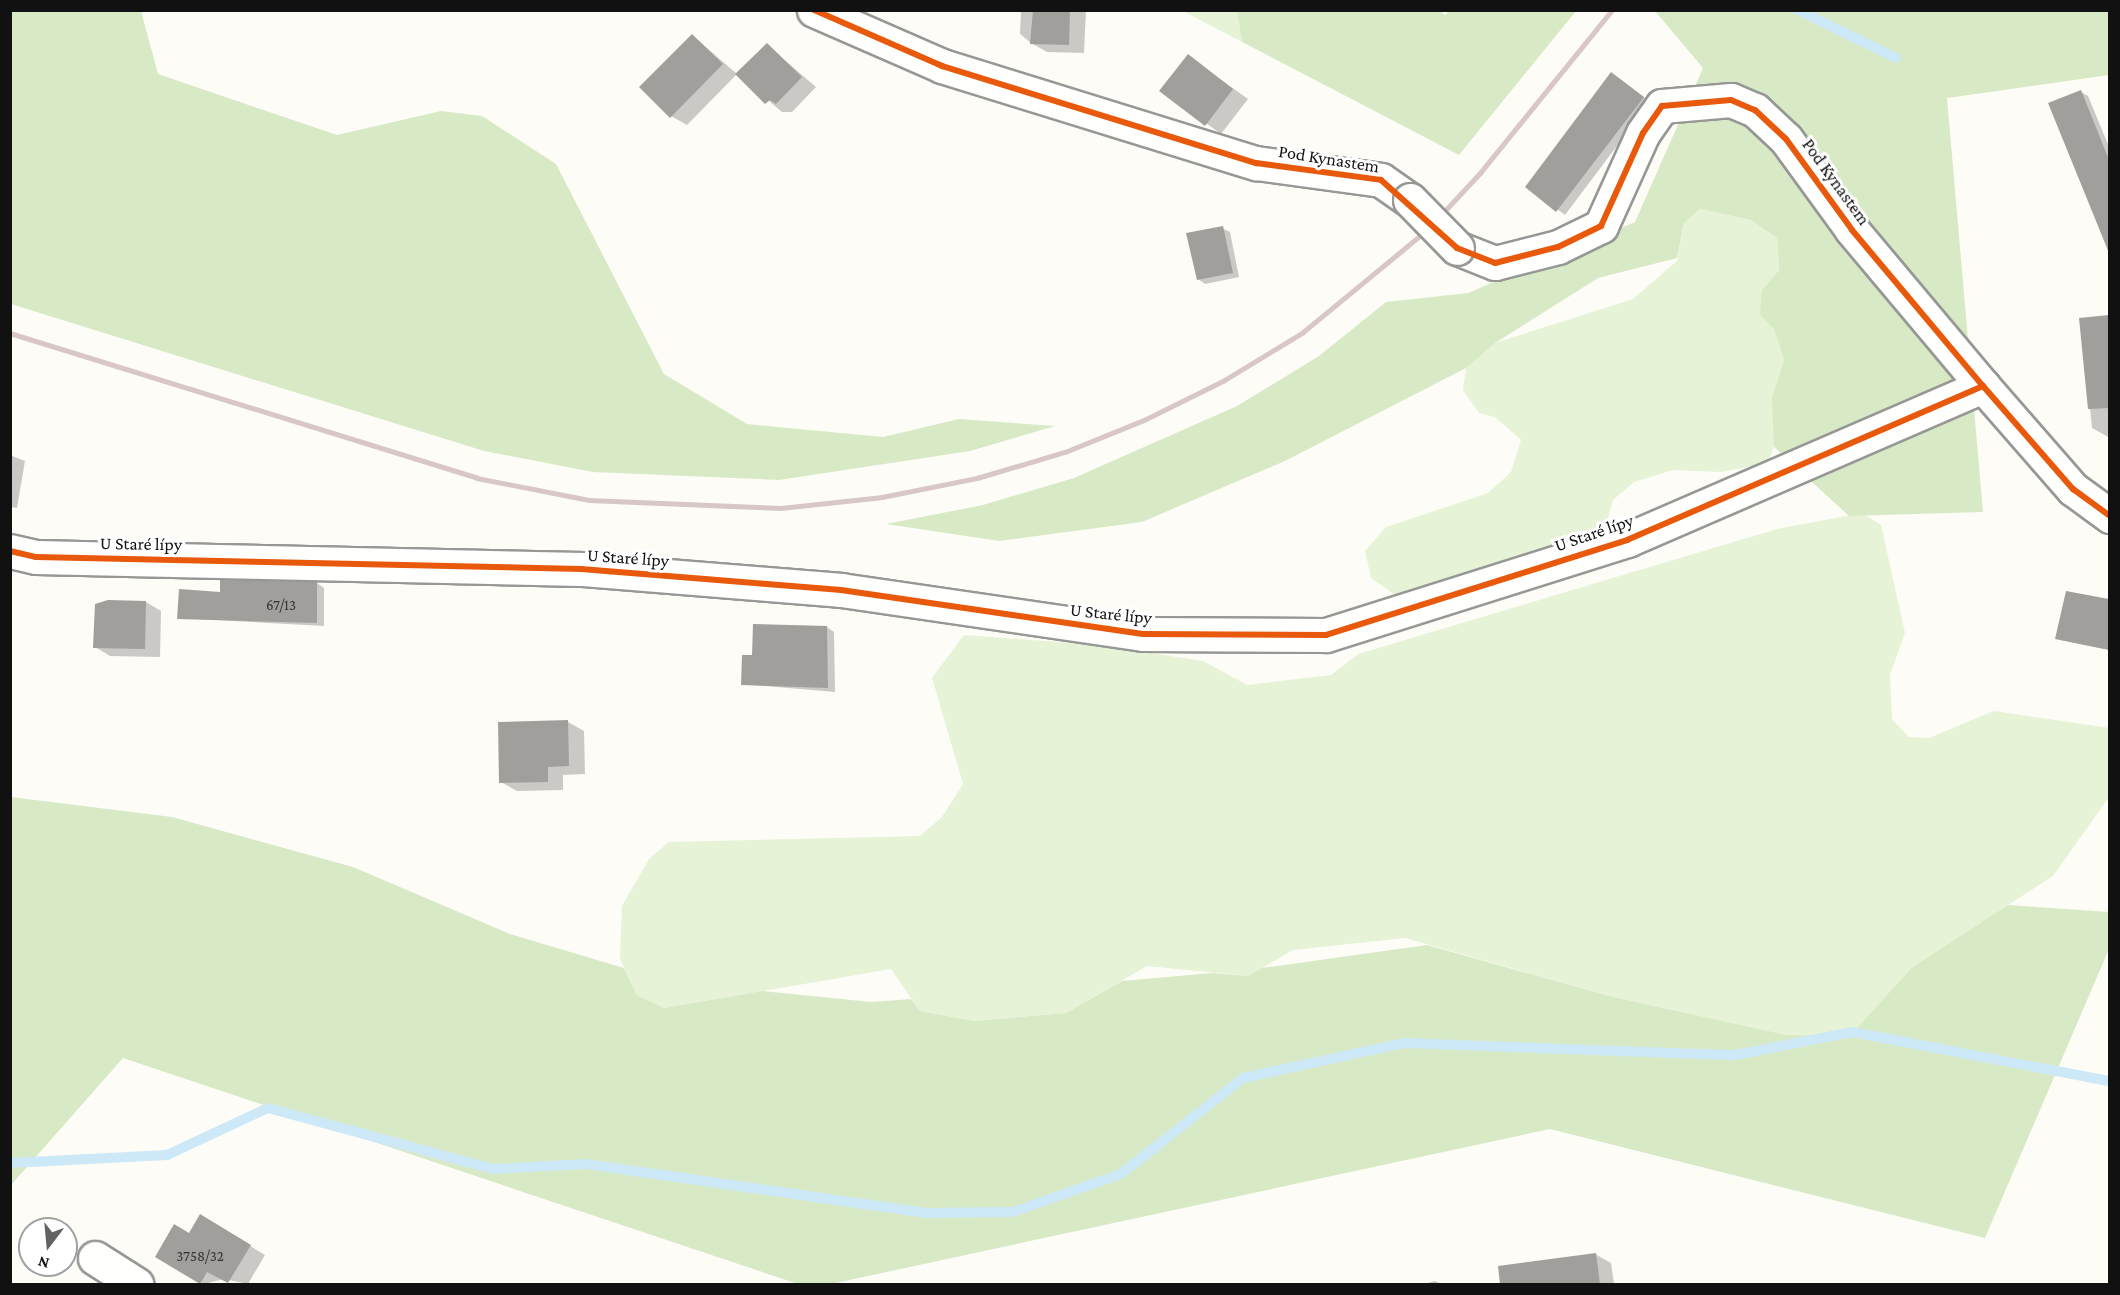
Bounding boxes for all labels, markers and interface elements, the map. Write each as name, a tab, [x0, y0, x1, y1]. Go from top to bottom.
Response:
street label: Pod Kynastem	[1797, 135, 1875, 229]
street label: Pod Kynastem	[1277, 140, 1381, 178]
street label: U Staré lípy	[1552, 509, 1636, 557]
street label: U Staré lípy	[100, 532, 182, 556]
street label: U Staré lípy	[586, 544, 670, 572]
house number: 67/13	[266, 597, 296, 615]
street label: U Staré lípy	[1069, 599, 1153, 629]
north arrow	[18, 1217, 78, 1277]
house number: 3758/32	[176, 1248, 224, 1266]
text: N	[36, 1253, 51, 1273]

